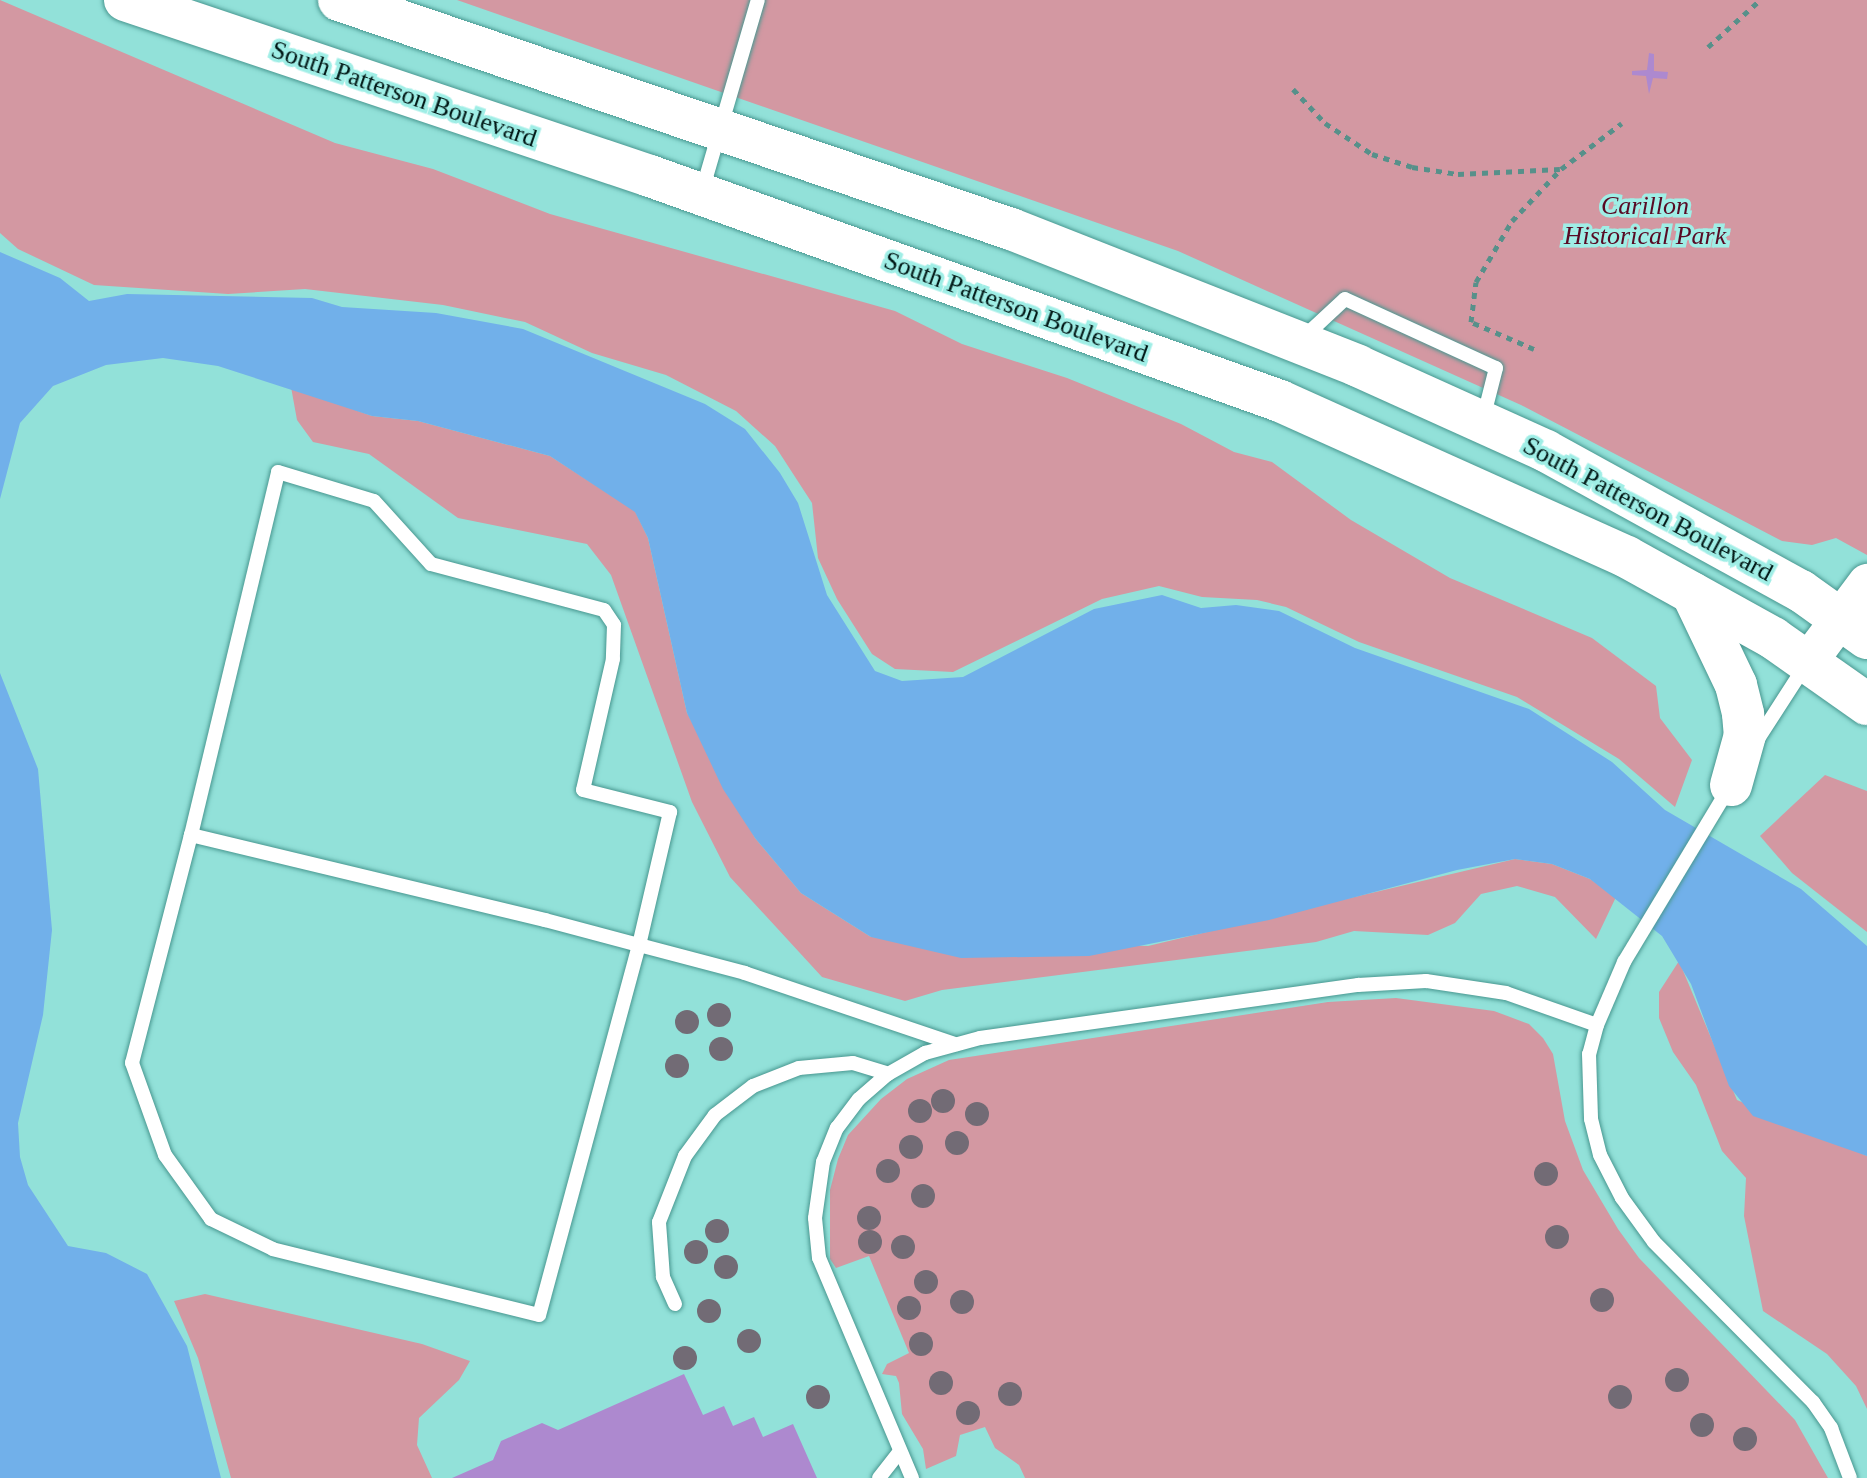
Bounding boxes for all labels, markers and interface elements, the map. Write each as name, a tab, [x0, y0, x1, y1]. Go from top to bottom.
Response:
street label: South Patterson Boulevard	[267, 34, 541, 154]
park label: Carillon Historical Park	[1564, 190, 1726, 252]
street label: South Patterson Boulevard	[880, 245, 1152, 369]
street label: South Patterson Boulevard	[1518, 430, 1778, 588]

